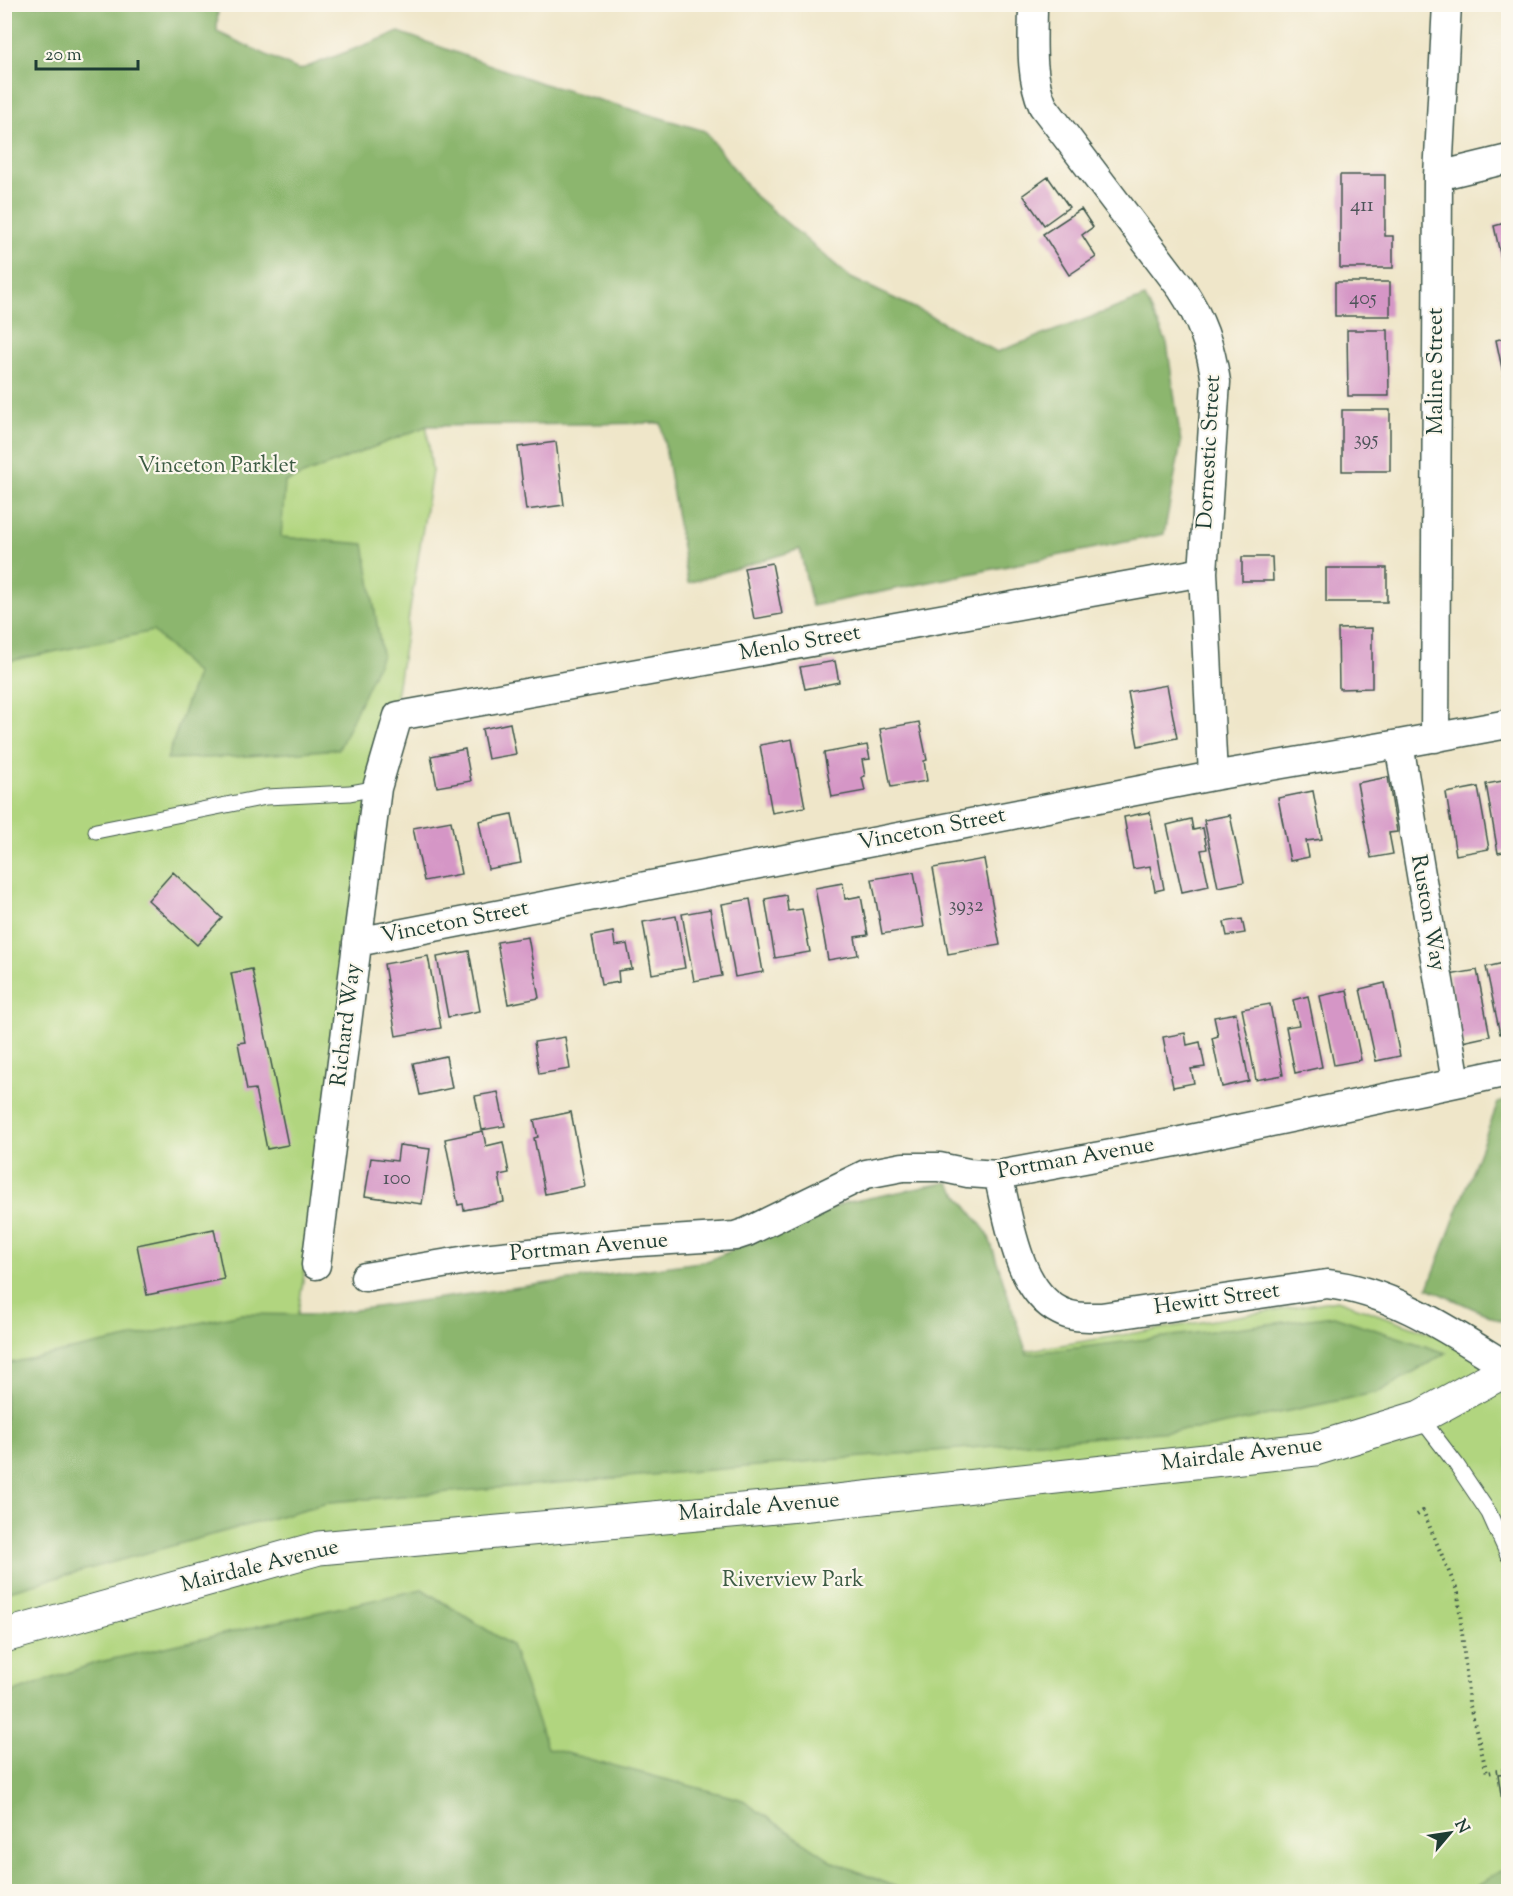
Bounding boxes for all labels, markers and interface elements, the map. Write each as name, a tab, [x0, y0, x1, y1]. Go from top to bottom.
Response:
scale bar	[36, 33, 138, 71]
text: 20 m	[45, 43, 82, 69]
house number: 411	[1350, 192, 1374, 221]
house number: 405	[1349, 285, 1377, 314]
street label: Maline Street	[1421, 307, 1453, 435]
street label: Dornestic Street	[1190, 374, 1230, 530]
house number: 395	[1354, 426, 1378, 455]
park label: Vinceton Parklet	[138, 451, 297, 483]
street label: Menlo Street	[737, 618, 864, 670]
street label: Vinceton Street	[856, 800, 1009, 860]
street label: Ruston Way	[1401, 852, 1453, 974]
house number: 3932	[948, 892, 984, 921]
street label: Vinceton Street	[379, 893, 532, 953]
street label: Richard Way	[324, 962, 370, 1088]
street label: Portman Avenue	[995, 1129, 1157, 1189]
house number: 100	[383, 1165, 411, 1194]
street label: Portman Avenue	[509, 1225, 669, 1271]
street label: Hewitt Street	[1152, 1275, 1282, 1325]
street label: Mairdale Avenue	[1160, 1429, 1324, 1481]
street label: Mairdale Avenue	[677, 1485, 841, 1531]
street label: Mairdale Avenue	[178, 1532, 342, 1602]
park label: Riverview Park	[722, 1565, 864, 1597]
north arrow	[1420, 1803, 1480, 1863]
text: N	[1448, 1816, 1474, 1838]

